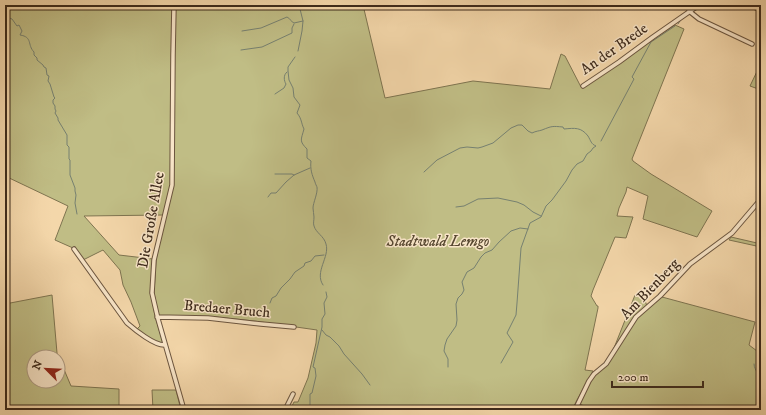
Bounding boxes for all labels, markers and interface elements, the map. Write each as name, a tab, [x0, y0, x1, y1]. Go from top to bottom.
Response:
street label: An der Brede	[577, 19, 651, 79]
street label: Die Große Allee	[133, 170, 169, 270]
park label: Stadtwald Lemgo	[386, 232, 490, 251]
street label: Am Bienberg	[616, 254, 684, 323]
street label: Bredaer Bruch	[183, 296, 271, 322]
north arrow	[26, 349, 66, 389]
text: N	[30, 358, 46, 372]
scale bar	[612, 363, 703, 389]
text: 200 m	[618, 370, 648, 385]

